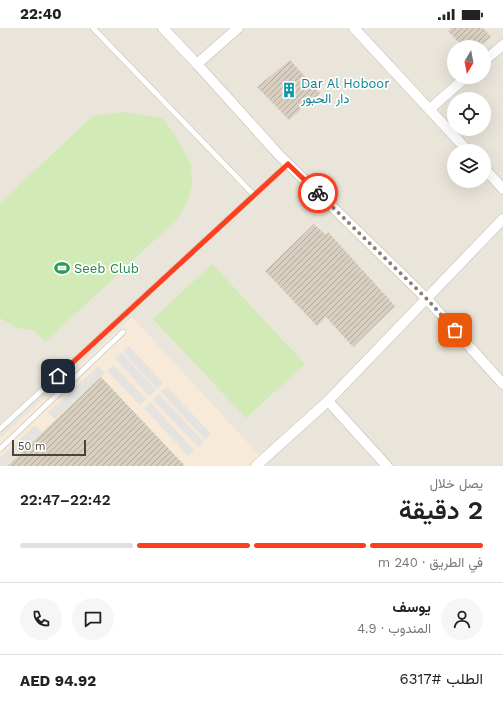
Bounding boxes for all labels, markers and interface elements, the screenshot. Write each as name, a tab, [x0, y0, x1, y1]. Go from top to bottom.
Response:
text: 22:40	[20, 5, 62, 23]
north arrow	[447, 40, 491, 84]
map controls	[447, 40, 491, 188]
place label: Dar Al Hoboor دار الحبور	[300, 76, 389, 107]
building icon: Dar Al Hoboor دار الحبور	[280, 81, 298, 99]
button: locate	[447, 92, 491, 136]
button: layers	[447, 144, 491, 188]
courier	[298, 173, 338, 213]
icon: bike	[307, 182, 329, 204]
sports icon: Seeb Club	[53, 259, 71, 277]
place label: Seeb Club	[74, 261, 139, 276]
pin	[438, 313, 472, 347]
icon: bag	[444, 319, 466, 341]
pin	[41, 359, 75, 393]
icon: home	[47, 365, 69, 387]
scale bar	[12, 438, 86, 457]
text: 50 m	[18, 440, 45, 453]
text: يصل خلال	[430, 476, 483, 491]
text: 22:42–22:47	[20, 491, 111, 509]
text: 2 دقيقة	[399, 495, 483, 525]
text: في الطريق · 240 m	[378, 555, 483, 570]
button: phone	[20, 598, 62, 640]
button: chat	[72, 598, 114, 640]
text: يوسف	[393, 598, 431, 616]
button: person	[441, 598, 483, 640]
text: المندوب · 4.9	[357, 621, 431, 636]
text: الطلب #6317	[400, 670, 483, 688]
text: AED 94.92	[20, 672, 96, 690]

